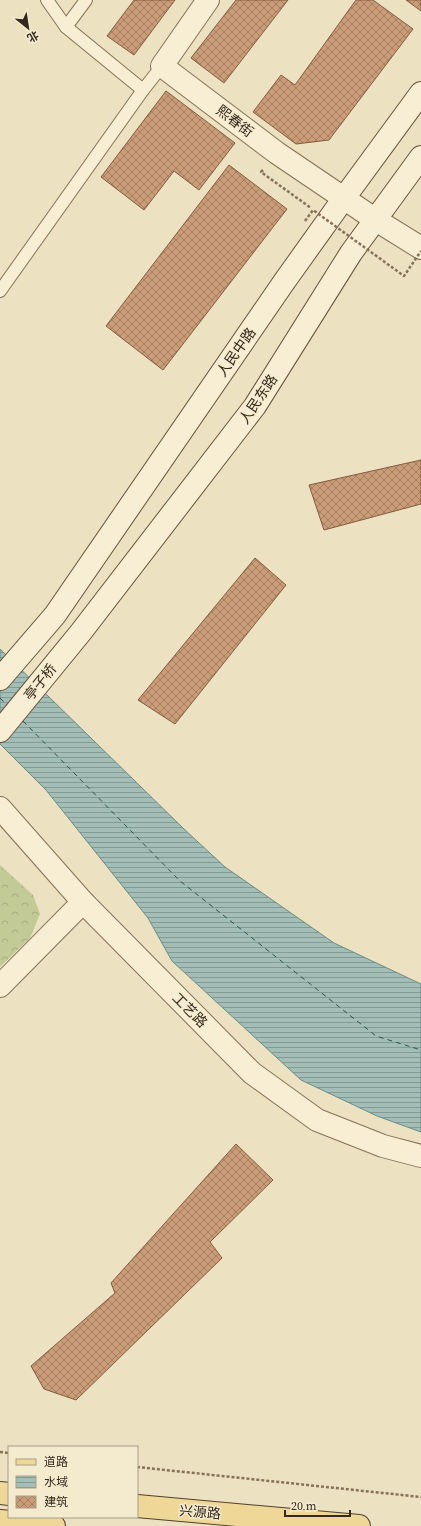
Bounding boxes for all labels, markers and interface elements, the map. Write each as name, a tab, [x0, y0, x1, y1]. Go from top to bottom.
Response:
north arrow	[8, 8, 48, 48]
text: 北	[24, 27, 41, 45]
street label: 熙春街	[212, 100, 258, 142]
street label: 人民中路	[212, 323, 260, 381]
street label: 人民东路	[234, 370, 282, 428]
street label: 亭子桥	[19, 659, 61, 705]
street label: 工艺路	[168, 988, 212, 1032]
legend	[8, 1446, 138, 1518]
text: 道路	[44, 1454, 68, 1470]
text: 水域	[44, 1474, 68, 1490]
scale bar	[285, 1492, 350, 1518]
text: 建筑	[44, 1494, 68, 1510]
text: 20 m	[291, 1498, 317, 1514]
street label: 兴源路	[178, 1500, 222, 1524]

